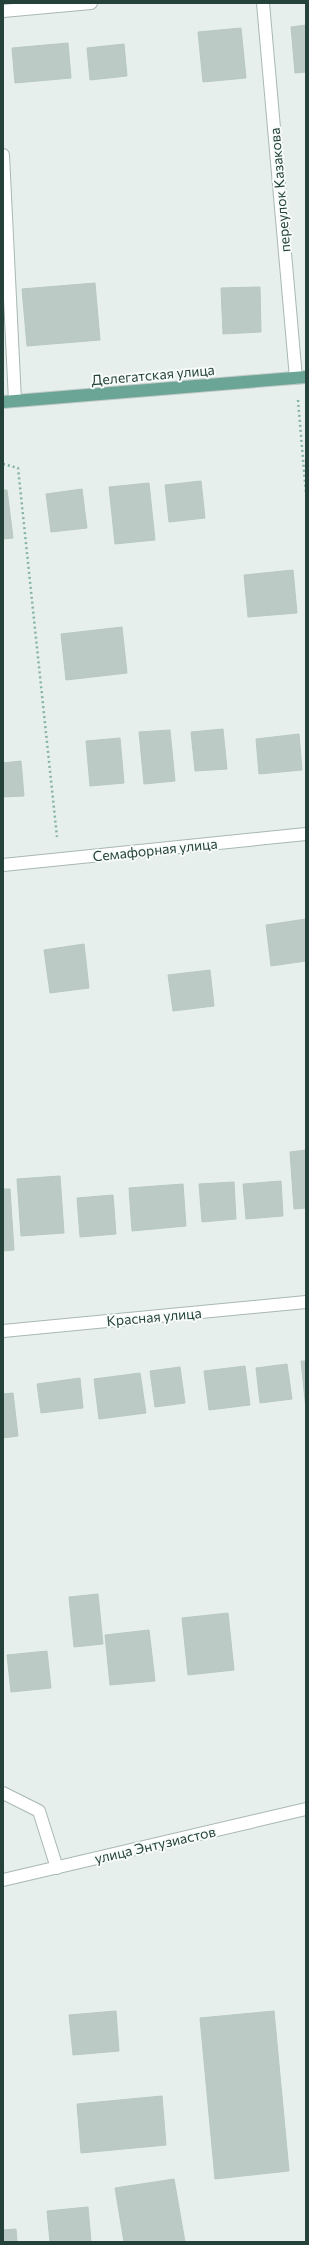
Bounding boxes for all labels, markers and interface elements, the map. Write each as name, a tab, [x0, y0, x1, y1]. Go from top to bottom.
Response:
street label: переулок Казакова	[266, 127, 293, 253]
street label: Делегатская улица	[91, 361, 215, 388]
street label: Семафорная улица	[92, 834, 218, 865]
street label: Красная улица	[106, 1304, 202, 1329]
street label: улица Энтузиастов	[93, 1822, 217, 1867]

